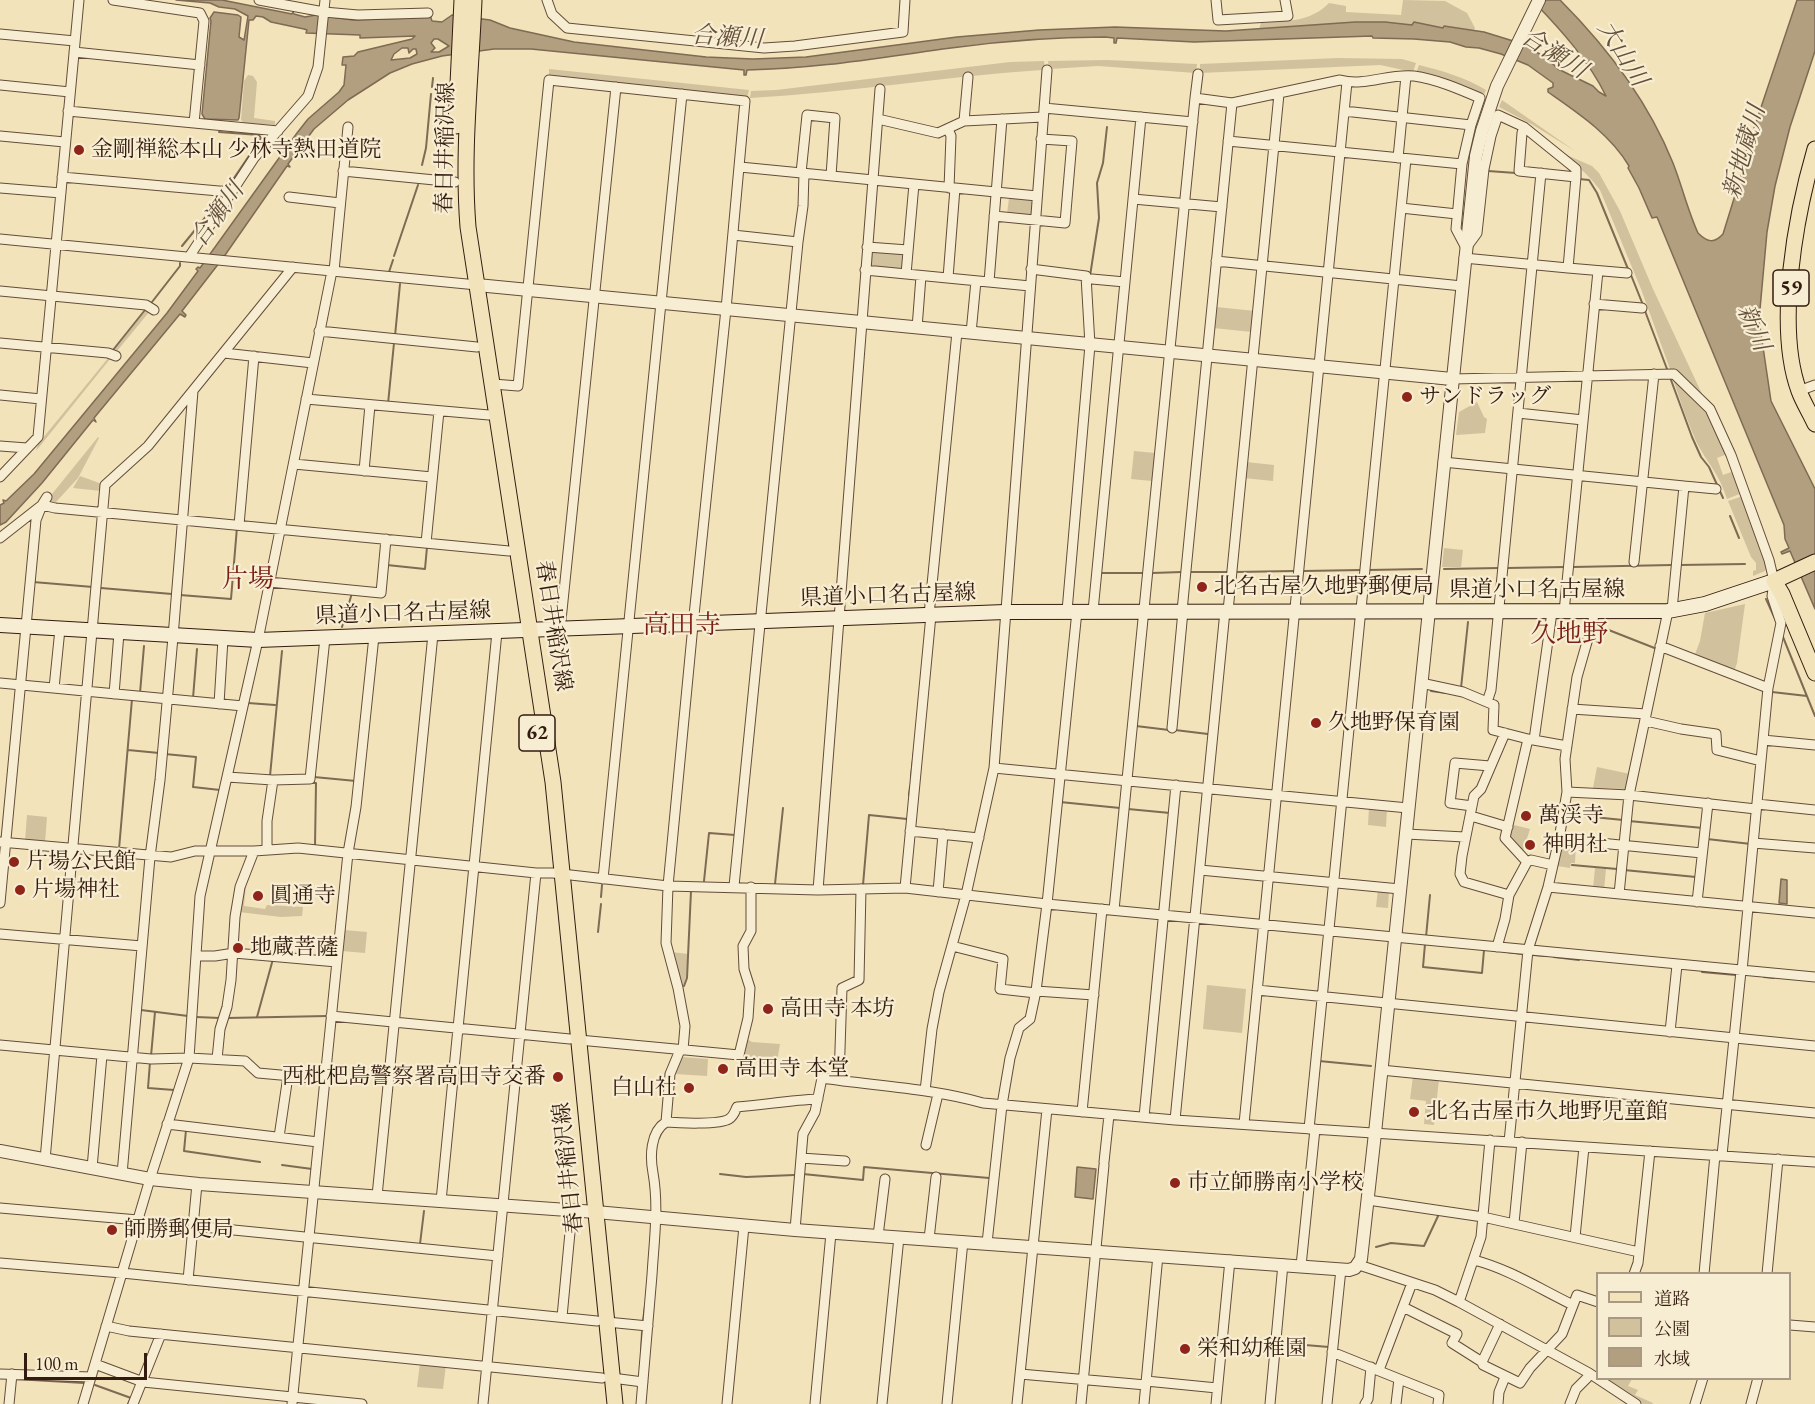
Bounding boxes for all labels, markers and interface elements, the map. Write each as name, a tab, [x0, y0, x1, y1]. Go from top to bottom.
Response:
water label: 大山川	[1591, 16, 1653, 92]
water label: 合瀬川	[690, 21, 764, 55]
water label: 合瀬川	[1516, 23, 1592, 85]
street label: 春日井稲沢線	[432, 82, 460, 214]
water label: 新地蔵川	[1718, 102, 1772, 202]
place label: 金剛禅総本山 少林寺熱田道院	[91, 137, 381, 163]
marker: 金剛禅総本山 少林寺熱田道院	[72, 143, 86, 157]
water label: 合瀬川	[185, 177, 251, 253]
road number: 59	[1773, 270, 1809, 306]
water label: 新川	[1730, 300, 1776, 356]
place label: サンドラッグ	[1419, 384, 1551, 410]
marker: サンドラッグ	[1400, 390, 1414, 404]
street label: 春日井稲沢線	[530, 559, 576, 693]
district label: 片場	[222, 564, 274, 596]
place label: 北名古屋久地野郵便局	[1214, 574, 1434, 600]
street label: 県道小口名古屋線	[1449, 577, 1625, 603]
street label: 県道小口名古屋線	[800, 580, 976, 612]
marker: 北名古屋久地野郵便局	[1195, 580, 1209, 594]
street label: 県道小口名古屋線	[315, 598, 491, 630]
district label: 高田寺	[643, 610, 721, 642]
district label: 久地野	[1530, 619, 1608, 651]
place label: 久地野保育園	[1328, 710, 1460, 736]
road number: 62	[519, 715, 555, 751]
marker: 久地野保育園	[1309, 716, 1323, 730]
place label: 萬渓寺	[1538, 803, 1604, 829]
marker: 萬渓寺	[1519, 809, 1533, 823]
place label: 神明社	[1542, 832, 1608, 858]
marker: 神明社	[1523, 838, 1537, 852]
place label: 片場公民館	[26, 849, 136, 875]
marker: 片場公民館	[7, 855, 21, 869]
place label: 片場神社	[32, 877, 120, 903]
marker: 片場神社	[13, 883, 27, 897]
place label: 圓通寺	[270, 883, 336, 909]
marker: 圓通寺	[251, 889, 265, 903]
place label: 地蔵菩薩	[250, 935, 338, 961]
marker: 地蔵菩薩	[231, 941, 245, 955]
place label: 高田寺 本坊	[780, 996, 894, 1022]
marker: 高田寺 本坊	[761, 1002, 775, 1016]
place label: 高田寺 本堂	[735, 1056, 849, 1082]
marker: 高田寺 本堂	[716, 1062, 730, 1076]
place label: 西枇杷島警察署高田寺交番	[282, 1064, 546, 1090]
marker: 西枇杷島警察署高田寺交番	[551, 1070, 565, 1084]
place label: 白山社	[611, 1075, 677, 1101]
marker: 白山社	[682, 1081, 696, 1095]
place label: 北名古屋市久地野児童館	[1426, 1099, 1668, 1125]
street label: 春日井稲沢線	[549, 1101, 589, 1235]
marker: 北名古屋市久地野児童館	[1407, 1105, 1421, 1119]
place label: 市立師勝南小学校	[1187, 1170, 1363, 1196]
marker: 市立師勝南小学校	[1168, 1176, 1182, 1190]
place label: 師勝郵便局	[124, 1217, 234, 1243]
marker: 師勝郵便局	[105, 1223, 119, 1237]
legend	[1596, 1272, 1791, 1380]
text: 道路	[1654, 1287, 1690, 1310]
text: 公園	[1654, 1317, 1690, 1340]
place label: 栄和幼稚園	[1197, 1336, 1307, 1362]
scale bar	[27, 1341, 150, 1379]
marker: 栄和幼稚園	[1178, 1342, 1192, 1356]
text: 水域	[1654, 1347, 1690, 1370]
text: 100 m	[35, 1352, 79, 1375]

